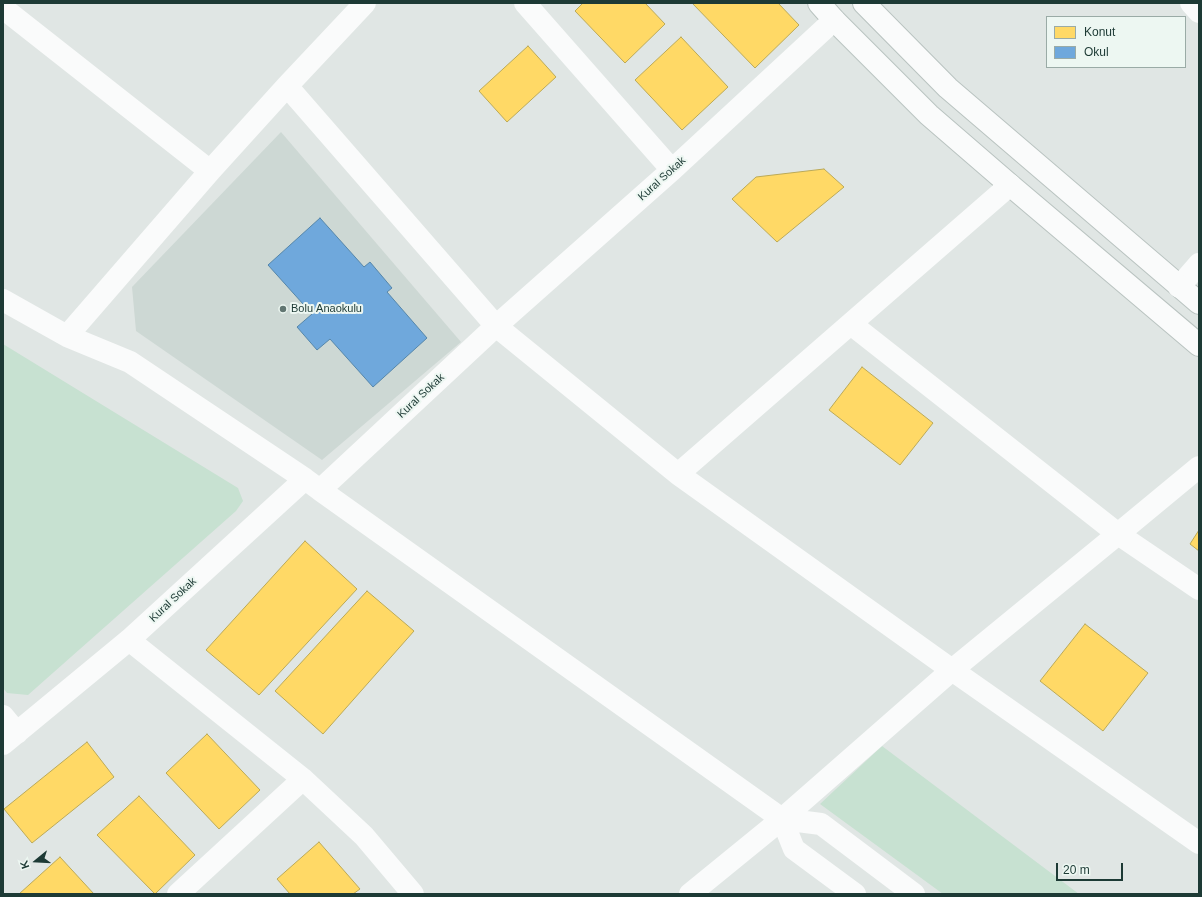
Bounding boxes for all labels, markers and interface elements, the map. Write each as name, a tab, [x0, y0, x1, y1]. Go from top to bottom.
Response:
legend	[1046, 16, 1186, 68]
text: Konut	[1084, 25, 1115, 39]
text: Okul	[1084, 45, 1109, 59]
street label: Kural Sokak	[636, 154, 688, 204]
place label: Bolu Anaokulu	[291, 302, 362, 316]
marker: Bolu Anaokulu	[278, 304, 288, 314]
street label: Kural Sokak	[395, 371, 447, 421]
street label: Kural Sokak	[147, 575, 199, 625]
north arrow	[16, 841, 56, 881]
scale bar	[1058, 855, 1125, 881]
text: K	[18, 859, 32, 870]
text: 20 m	[1063, 863, 1090, 877]

